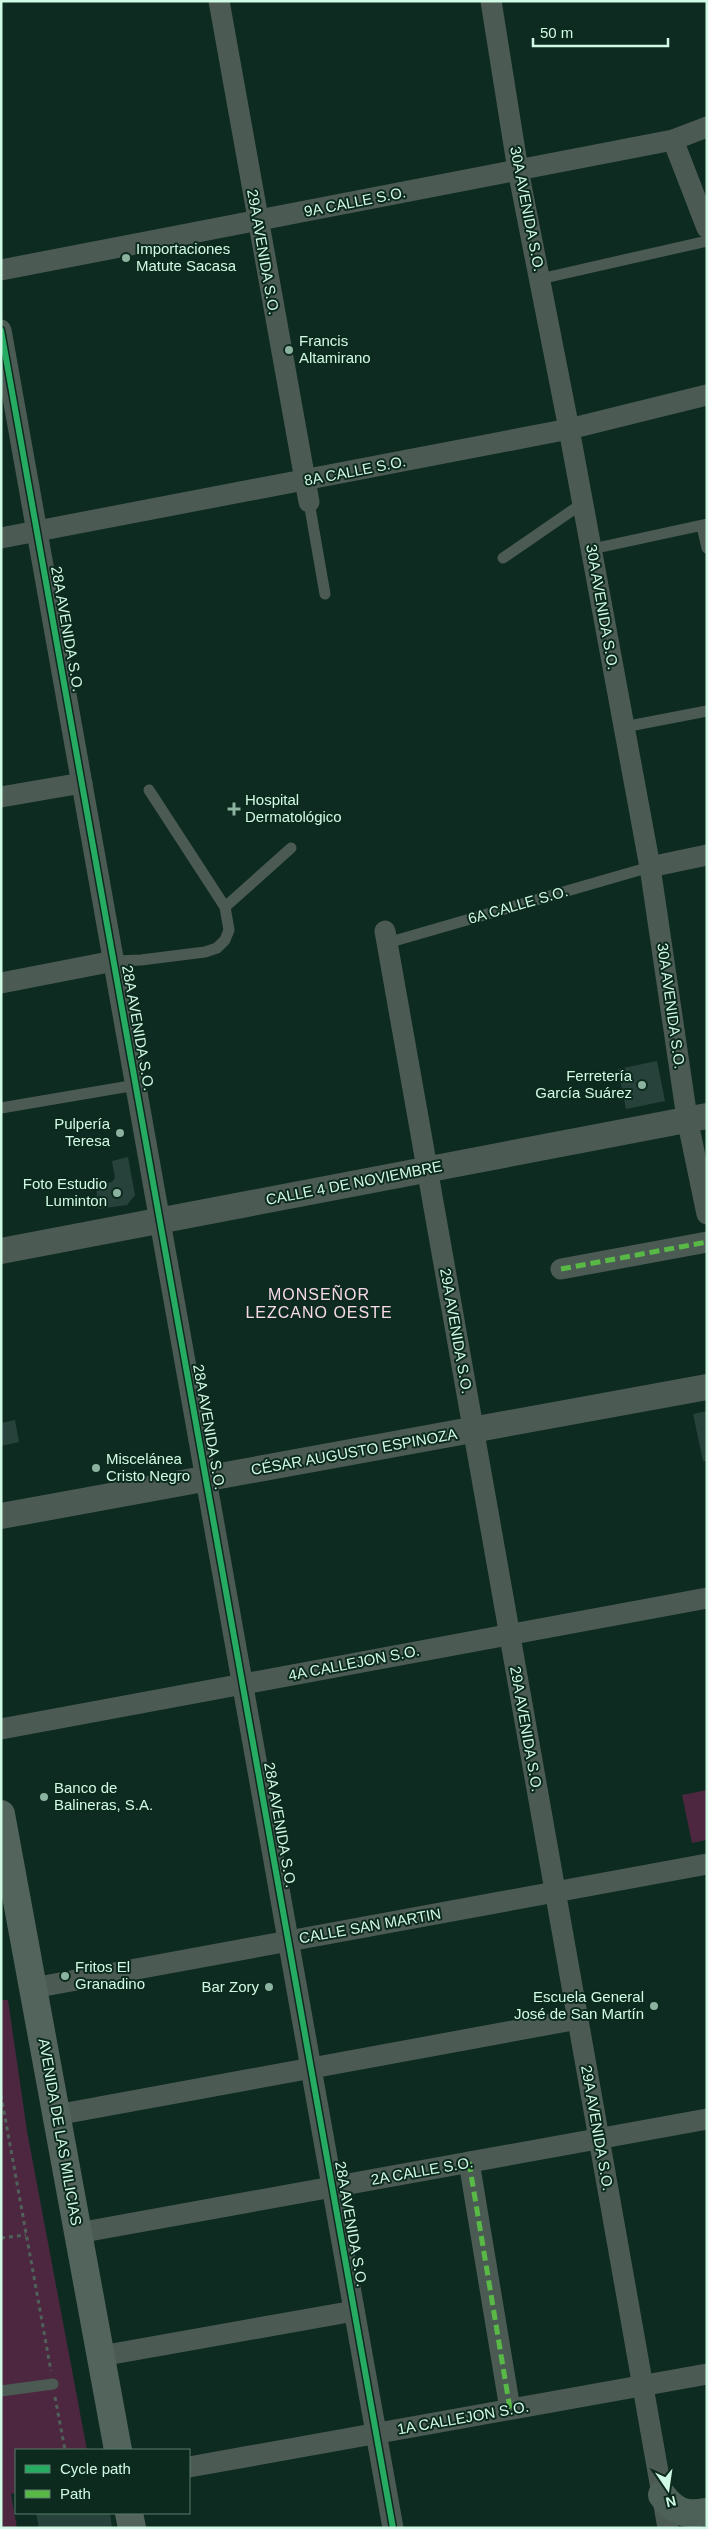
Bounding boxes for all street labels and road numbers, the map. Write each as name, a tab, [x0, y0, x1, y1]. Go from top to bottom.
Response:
street label: 30A AVENIDA S.O.	[507, 145, 548, 273]
street label: 9A CALLE S.O.	[303, 183, 407, 220]
street label: 29A AVENIDA S.O.	[244, 188, 283, 316]
street label: 8A CALLE S.O.	[303, 452, 407, 489]
street label: 30A AVENIDA S.O.	[583, 543, 622, 671]
street label: 28A AVENIDA S.O.	[48, 565, 87, 693]
street label: 6A CALLE S.O.	[466, 882, 570, 927]
street label: 30A AVENIDA S.O.	[654, 942, 689, 1070]
street label: 28A AVENIDA S.O.	[119, 964, 158, 1092]
street label: CALLE 4 DE NOVIEMBRE	[264, 1157, 443, 1208]
street label: 29A AVENIDA S.O.	[437, 1267, 476, 1395]
street label: 28A AVENIDA S.O.	[190, 1363, 229, 1491]
street label: CÉSAR AUGUSTO ESPINOZA	[250, 1425, 458, 1478]
street label: 4A CALLEJON S.O.	[287, 1641, 421, 1684]
street label: 29A AVENIDA S.O.	[507, 1665, 546, 1793]
street label: 28A AVENIDA S.O.	[261, 1761, 300, 1889]
street label: CALLE SAN MARTIN	[298, 1905, 442, 1946]
street label: AVENIDA DE LAS MILICIAS	[36, 2037, 85, 2227]
street label: 29A AVENIDA S.O.	[578, 2064, 617, 2192]
street label: 2A CALLE S.O.	[370, 2153, 474, 2188]
street label: 28A AVENIDA S.O.	[332, 2160, 371, 2288]
street label: 1A CALLEJON S.O.	[396, 2398, 530, 2437]

